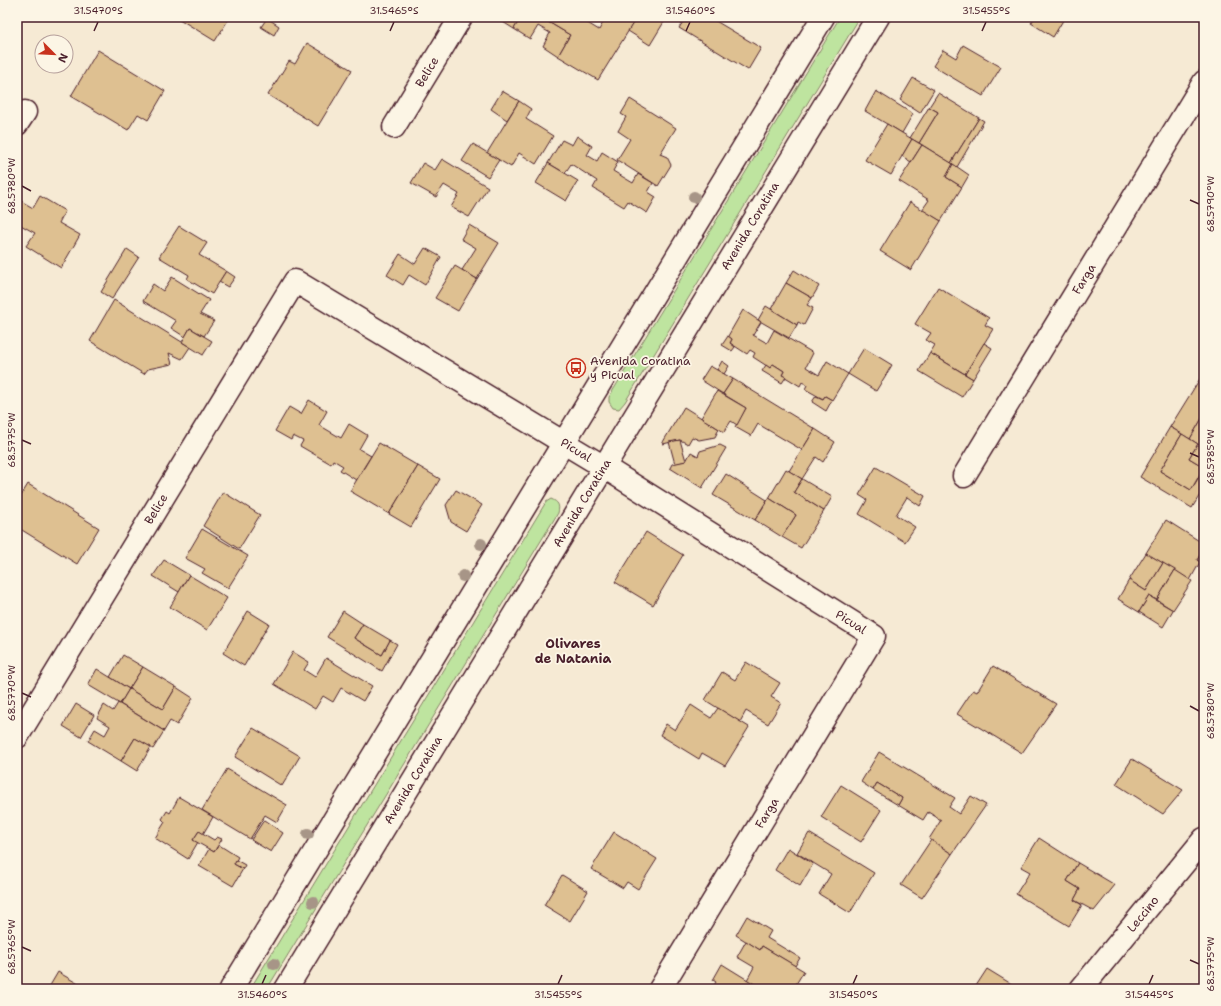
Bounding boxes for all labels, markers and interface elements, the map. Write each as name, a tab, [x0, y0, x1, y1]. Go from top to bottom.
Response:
text: 31.5470°S	[73, 4, 123, 17]
text: 31.5465°S	[370, 4, 419, 17]
text: 31.5460°S	[665, 4, 715, 17]
text: 31.5455°S	[962, 4, 1010, 17]
north arrow	[34, 34, 74, 74]
text: N	[54, 51, 71, 65]
street label: Belice	[412, 54, 442, 90]
text: 68.5780°W	[5, 157, 18, 214]
text: 68.5790°W	[1204, 175, 1217, 232]
street label: Avenida Coratina	[717, 178, 783, 273]
street label: Farga	[1069, 260, 1100, 297]
place label: Avenida Coratina y Picual	[590, 353, 691, 383]
bus stop icon: Avenida Coratina y Picual	[565, 357, 587, 379]
text: 68.5775°W	[5, 412, 18, 468]
text: 68.5785°W	[1204, 429, 1217, 485]
street label: Picual	[557, 434, 595, 466]
street label: Avenida Coratina	[549, 455, 615, 550]
street label: Belice	[141, 491, 171, 527]
street label: Picual	[832, 606, 870, 638]
district label: Olivares de Natania	[535, 635, 611, 667]
text: 68.5770°W	[5, 664, 18, 721]
text: 68.5780°W	[1204, 682, 1217, 739]
street label: Avenida Coratina	[380, 732, 446, 827]
street label: Farga	[752, 794, 783, 831]
street label: Leccino	[1123, 893, 1163, 935]
text: 68.5765°W	[5, 919, 18, 975]
text: 68.5775°W	[1204, 936, 1217, 992]
text: 31.5460°S	[237, 988, 287, 1001]
text: 31.5455°S	[534, 988, 582, 1001]
text: 31.5450°S	[828, 988, 878, 1001]
text: 31.5445°S	[1125, 988, 1174, 1001]

